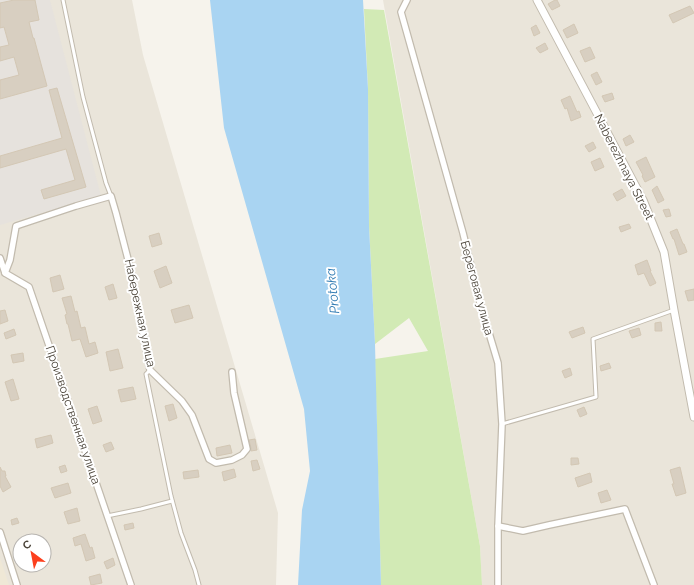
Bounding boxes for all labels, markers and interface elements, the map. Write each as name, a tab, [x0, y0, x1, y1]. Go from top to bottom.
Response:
street label: Naberezhnaya Street	[591, 112, 657, 222]
street label: Береговая улица	[458, 239, 496, 337]
street label: Набережная улица	[122, 258, 158, 368]
water label: Protoka	[323, 267, 342, 314]
street label: Производственная улица	[43, 344, 103, 486]
north arrow	[12, 533, 52, 573]
text: С	[20, 537, 34, 552]

